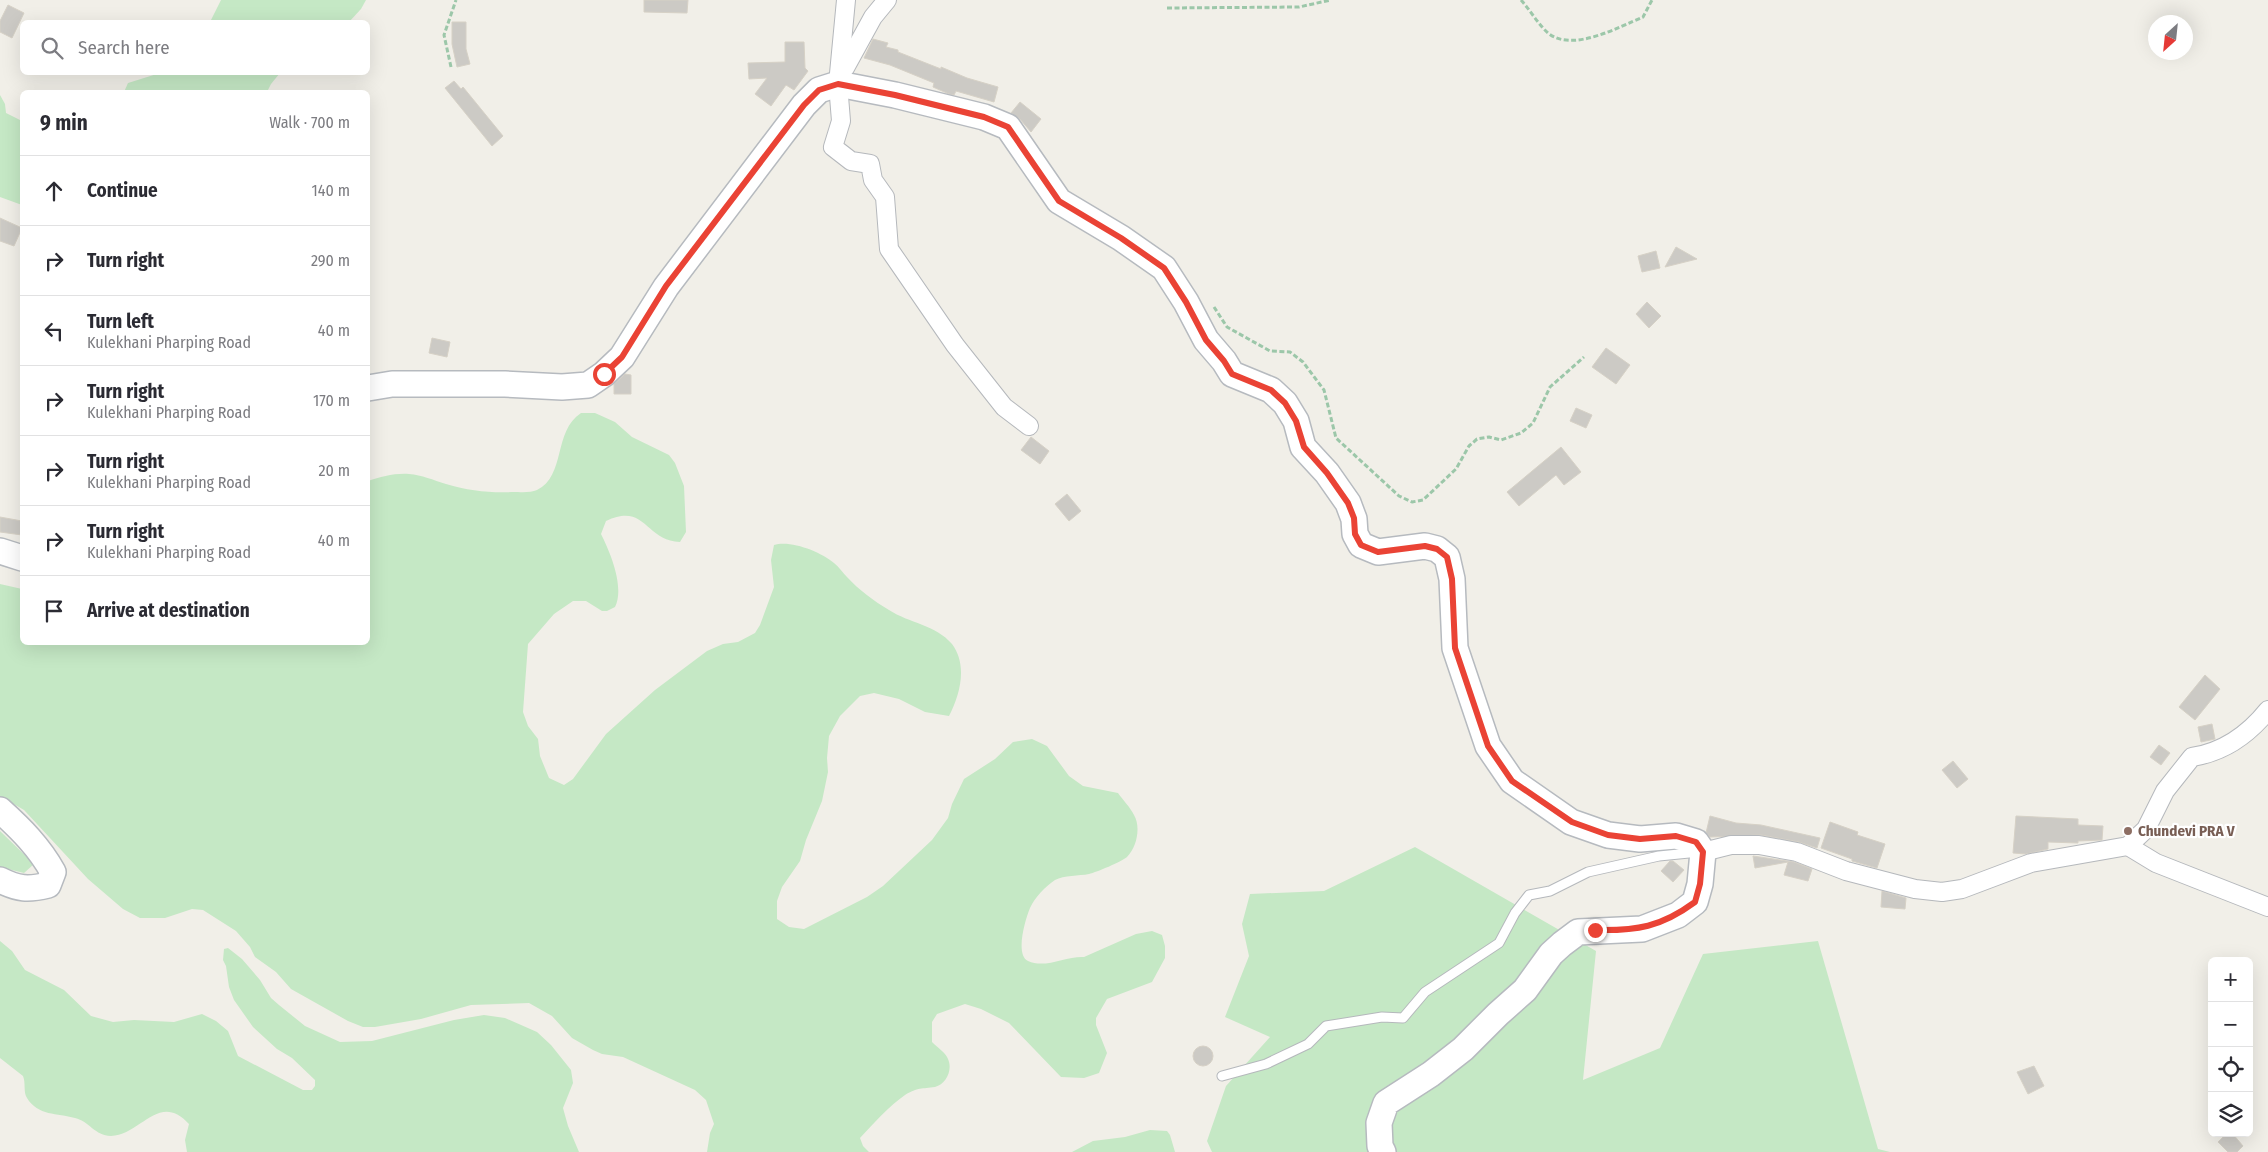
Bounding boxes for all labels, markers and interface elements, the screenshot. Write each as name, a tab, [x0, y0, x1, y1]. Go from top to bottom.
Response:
north arrow	[2148, 15, 2193, 60]
search box	[20, 20, 370, 75]
icon: search	[38, 34, 66, 62]
text: Search here	[78, 36, 170, 59]
text: 9 min	[40, 110, 88, 136]
text: Walk · 700 m	[269, 113, 350, 132]
icon: ahead	[40, 177, 68, 205]
text: Continue	[87, 179, 158, 202]
text: 140 m	[312, 181, 350, 200]
icon: right	[40, 247, 68, 275]
text: Turn right	[87, 249, 164, 272]
text: 290 m	[311, 251, 350, 270]
text: Turn left	[87, 310, 154, 333]
icon: left	[40, 317, 68, 345]
text: 40 m	[318, 321, 350, 340]
text: Kulekhani Pharping Road	[87, 333, 251, 352]
route start	[593, 363, 616, 386]
text: Turn right	[87, 380, 164, 403]
icon: right	[40, 387, 68, 415]
text: 170 m	[313, 391, 350, 410]
text: Kulekhani Pharping Road	[87, 403, 251, 422]
text: Turn right	[87, 450, 164, 473]
icon: right	[40, 457, 68, 485]
text: 20 m	[319, 461, 350, 480]
text: Kulekhani Pharping Road	[87, 473, 251, 492]
text: Turn right	[87, 520, 164, 543]
icon: right	[40, 527, 68, 555]
text: 40 m	[318, 531, 350, 550]
text: Kulekhani Pharping Road	[87, 543, 251, 562]
icon: arrive	[40, 597, 68, 625]
text: Arrive at destination	[87, 599, 250, 622]
place label: Chundevi PRA V	[2138, 822, 2236, 840]
marker: Chundevi PRA V	[2122, 825, 2134, 837]
route end	[1584, 919, 1607, 942]
map controls	[2208, 957, 2253, 1137]
button: +	[2208, 957, 2253, 1002]
button: −	[2208, 1002, 2253, 1047]
button: locate	[2208, 1047, 2253, 1092]
button: layers	[2208, 1092, 2253, 1137]

